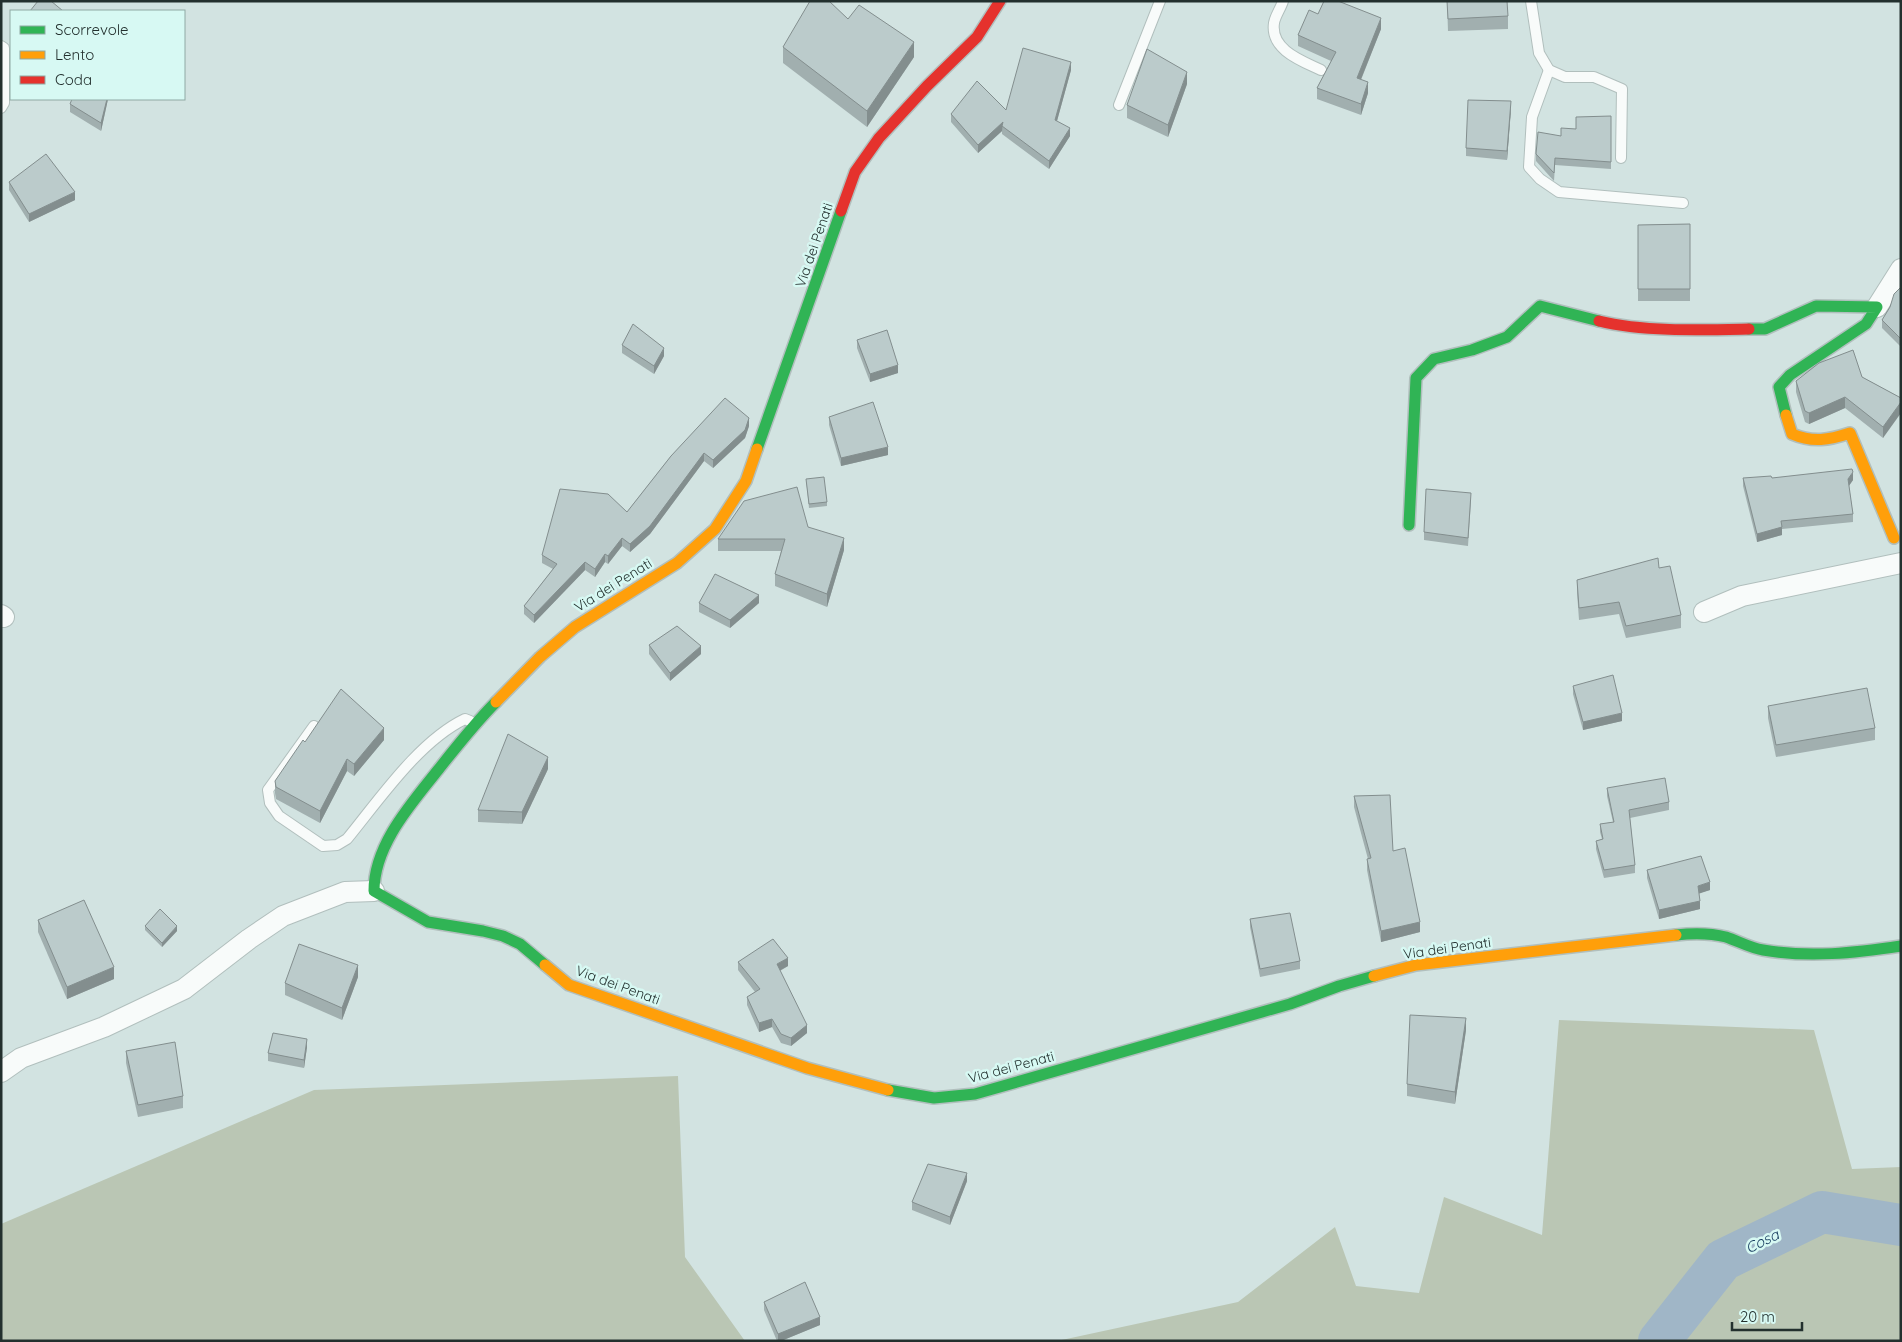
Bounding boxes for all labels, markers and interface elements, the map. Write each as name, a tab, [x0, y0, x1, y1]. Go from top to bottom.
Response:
legend	[10, 10, 185, 100]
text: Scorrevole	[55, 20, 129, 39]
text: Lento	[55, 45, 94, 64]
text: Coda	[55, 70, 92, 89]
street label: Via dei Penati	[791, 200, 837, 290]
street label: Via dei Penati	[571, 554, 655, 616]
street label: Via dei Penati	[1402, 933, 1492, 963]
street label: Via dei Penati	[573, 961, 663, 1009]
street label: Via dei Penati	[966, 1047, 1056, 1087]
water label: Cosa	[1742, 1224, 1783, 1257]
scale bar	[1732, 1300, 1802, 1332]
text: 20 m	[1740, 1307, 1775, 1326]

